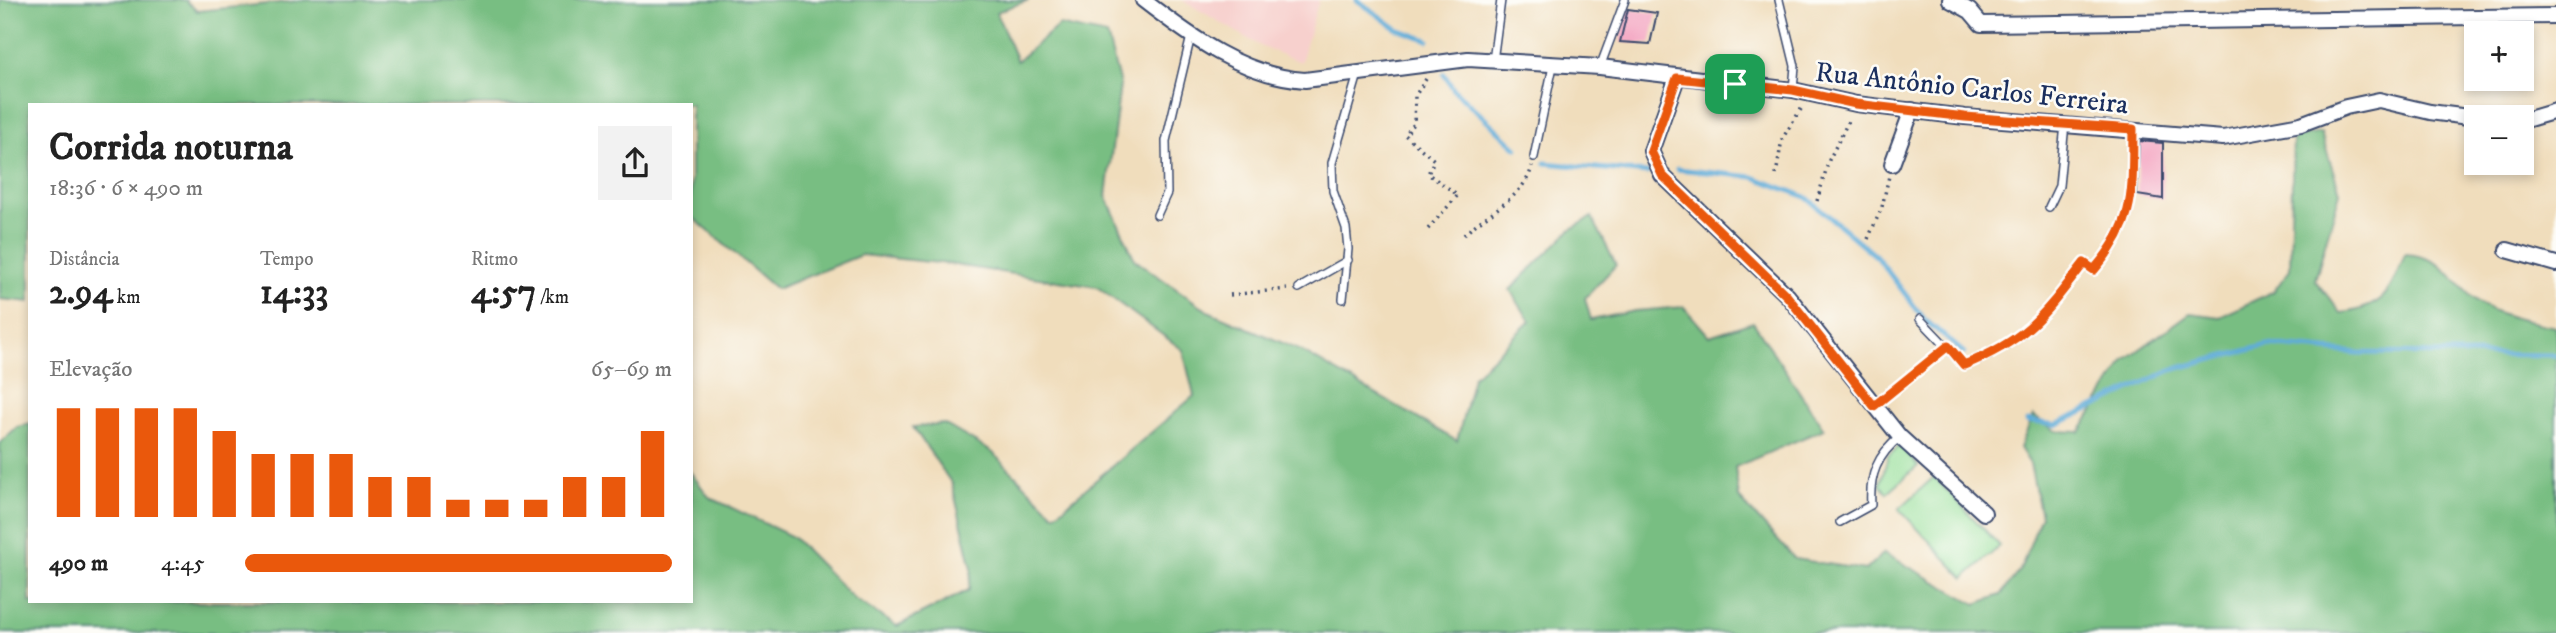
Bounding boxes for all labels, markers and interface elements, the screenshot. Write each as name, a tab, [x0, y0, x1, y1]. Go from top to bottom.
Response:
map controls	[2464, 21, 2534, 175]
button: +	[2464, 21, 2534, 91]
pin	[1705, 54, 1765, 114]
street label: Rua Antônio Carlos Ferreira	[1814, 55, 2130, 122]
icon: arrive	[1716, 65, 1754, 103]
button: −	[2464, 105, 2534, 175]
text: Corrida noturna	[49, 124, 293, 172]
button: share	[598, 126, 672, 200]
text: 18:36 · 6 × 490 m	[49, 174, 203, 203]
text: Distância	[49, 248, 120, 271]
text: Tempo	[260, 248, 313, 271]
text: Ritmo	[471, 248, 518, 271]
text: 2.94	[49, 271, 113, 315]
text: 14:33	[260, 271, 328, 315]
text: 4:57	[471, 271, 536, 315]
text: km	[113, 286, 140, 309]
text: /km	[536, 286, 569, 309]
text: Elevação	[49, 355, 132, 384]
text: 65–69 m	[591, 355, 672, 384]
text: 490 m	[49, 549, 108, 578]
text: 4:45	[161, 549, 205, 578]

